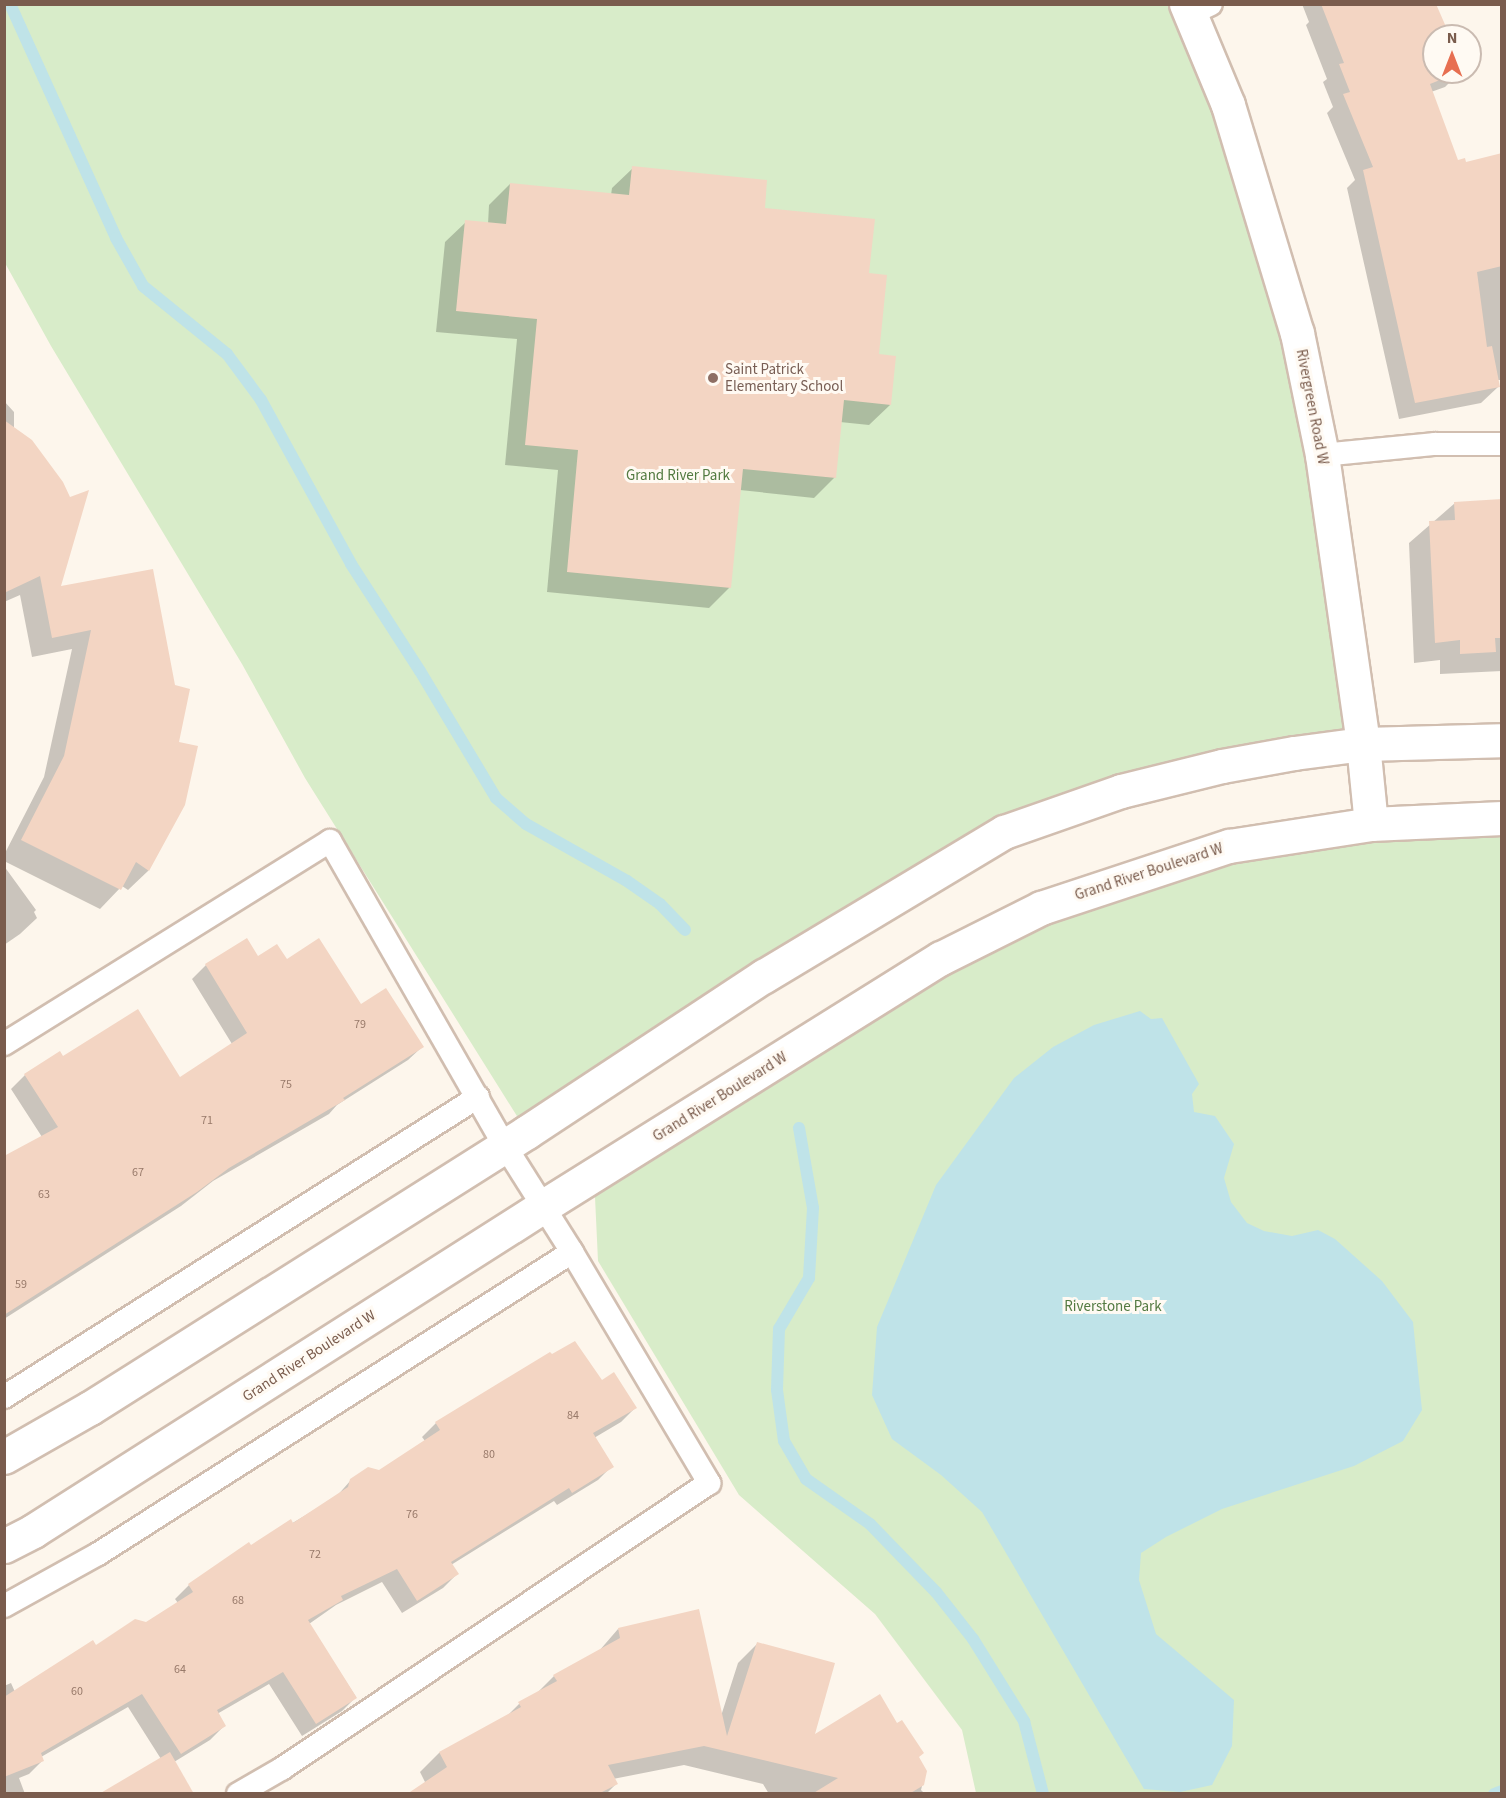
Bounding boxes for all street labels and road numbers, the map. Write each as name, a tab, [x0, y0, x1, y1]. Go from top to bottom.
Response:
street label: Rivergreen Road W	[1292, 348, 1332, 466]
street label: Grand River Boulevard W	[1073, 840, 1225, 904]
street label: Grand River Boulevard W	[650, 1048, 790, 1146]
street label: Grand River Boulevard W	[239, 1306, 379, 1406]

